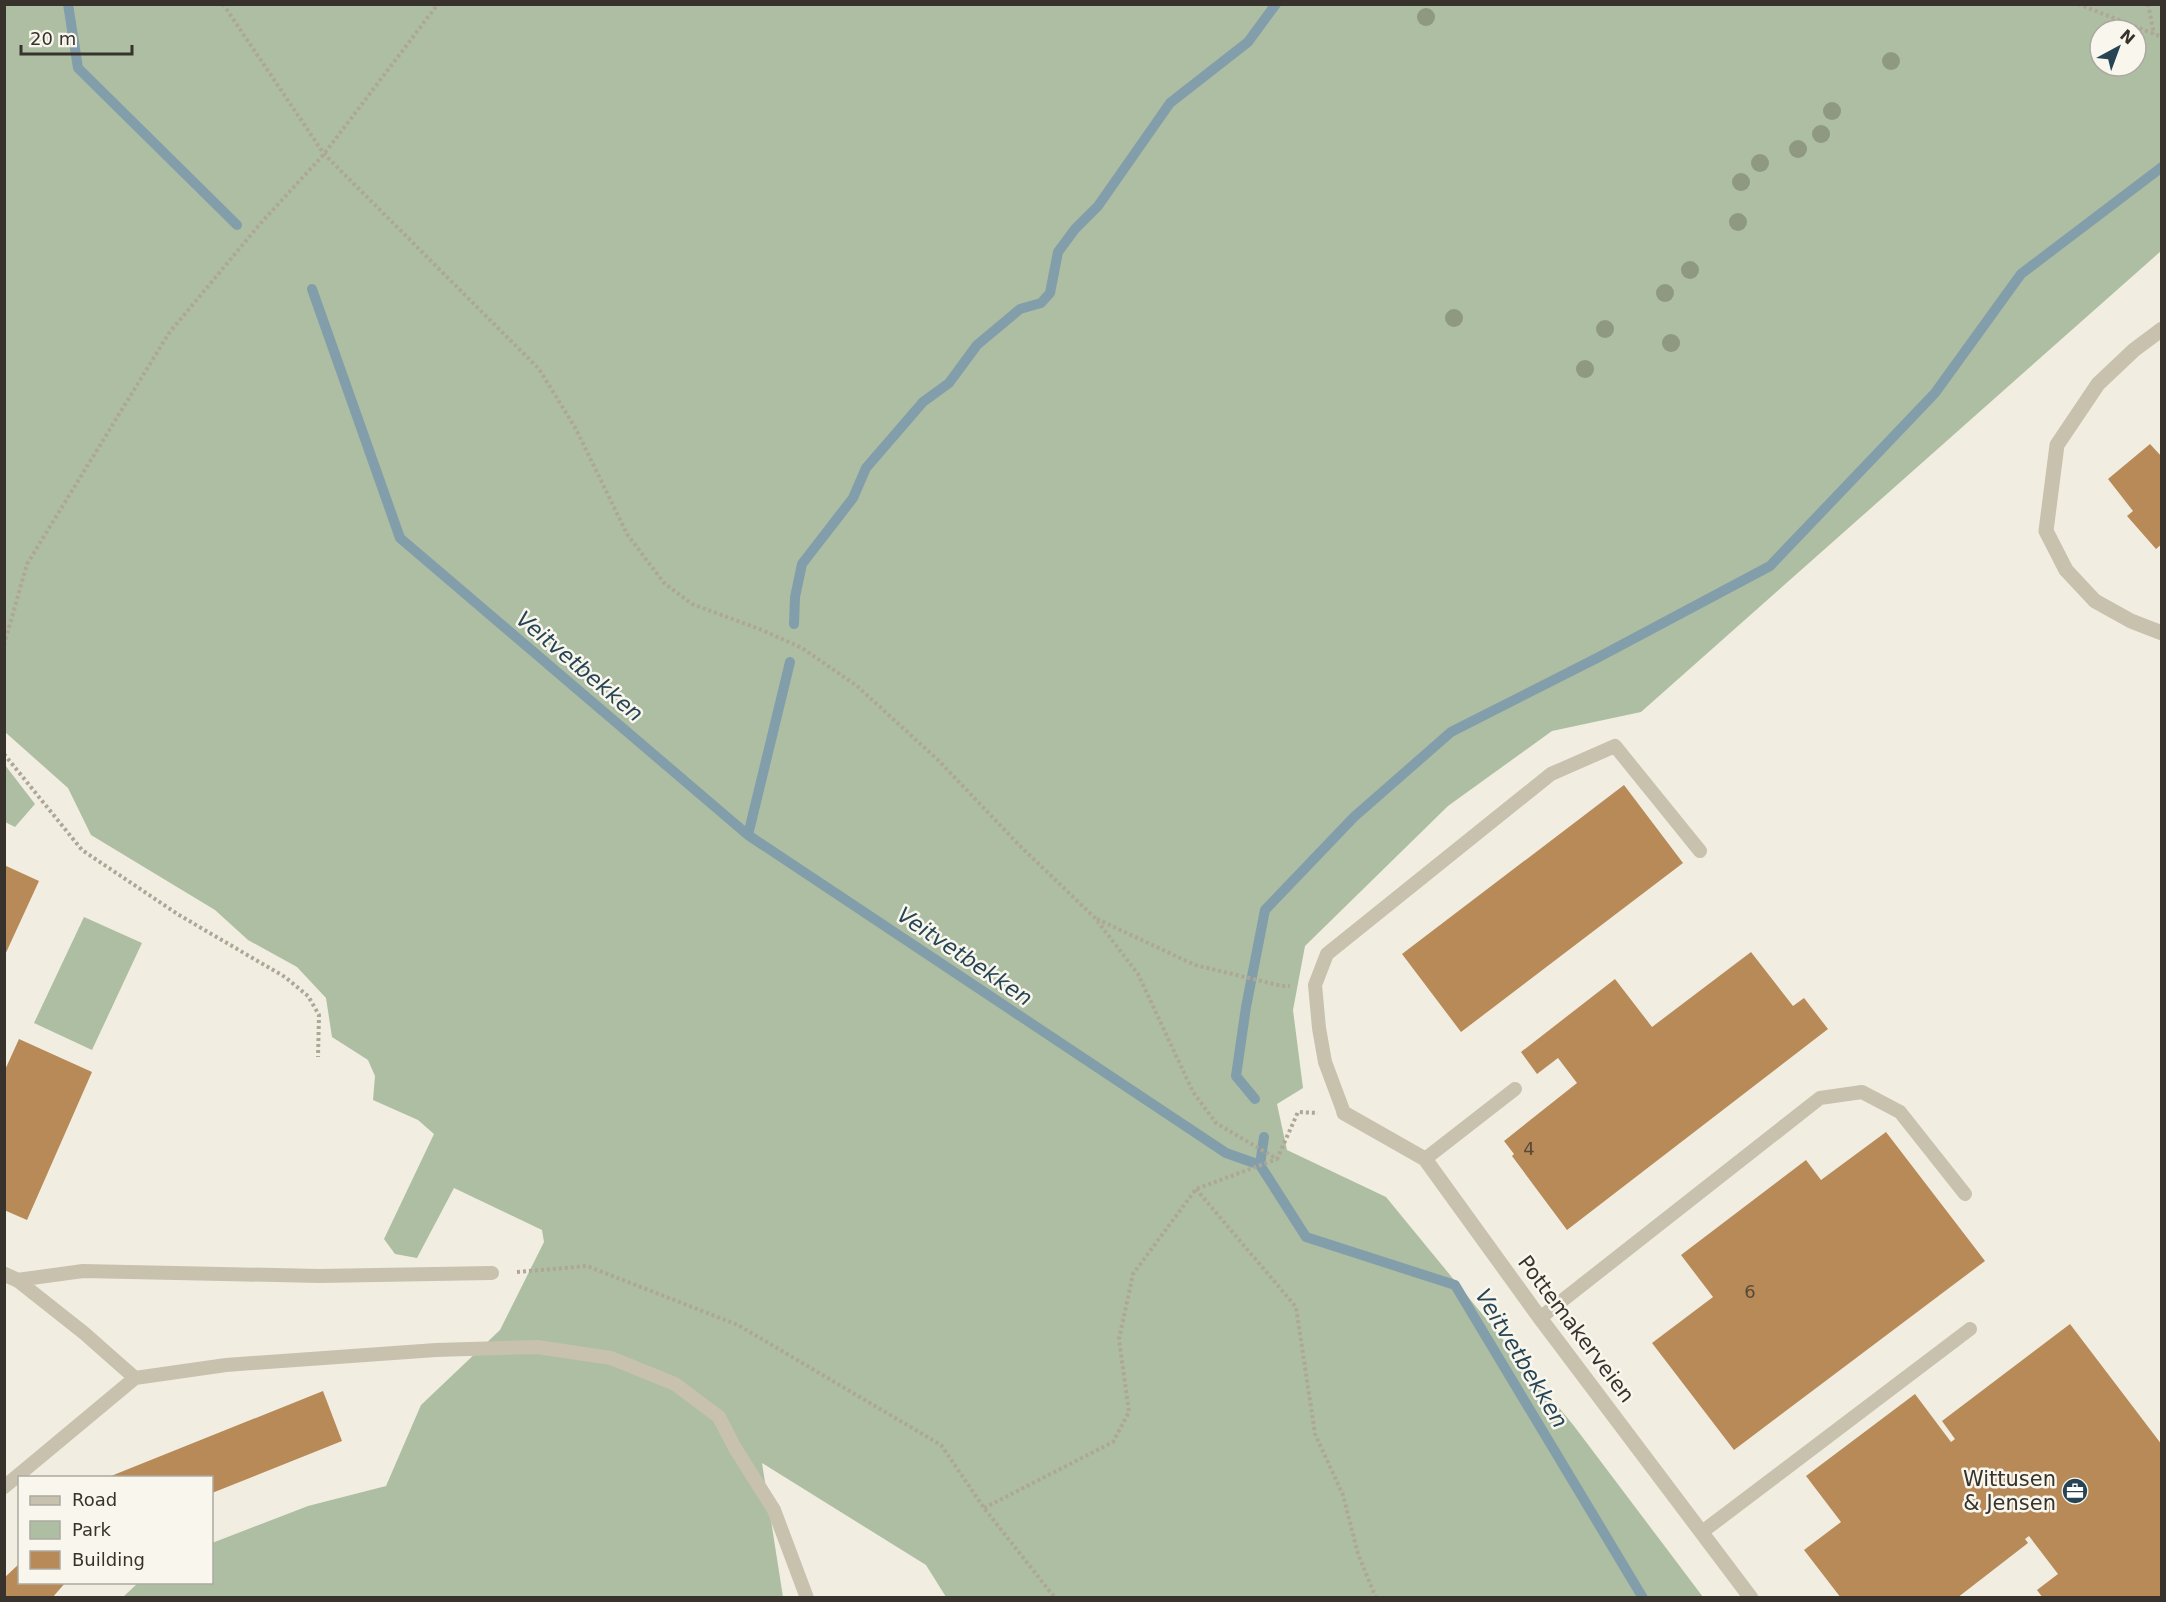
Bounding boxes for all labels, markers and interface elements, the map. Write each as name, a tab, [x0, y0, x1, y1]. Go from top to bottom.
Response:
scale bar	[21, 18, 132, 56]
north arrow	[2088, 18, 2148, 78]
text: N	[2116, 25, 2139, 49]
text: 20 m	[30, 28, 76, 49]
water label: Veitvetbekken	[511, 606, 648, 727]
water label: Veitvetbekken	[892, 902, 1037, 1011]
house number: 4	[1523, 1138, 1535, 1159]
street label: Pottemakerveien	[1513, 1251, 1639, 1407]
house number: 6	[1744, 1281, 1756, 1302]
water label: Veitvetbekken	[1470, 1284, 1573, 1432]
place label: Wittusen & Jensen	[1963, 1467, 2056, 1515]
legend	[18, 1476, 213, 1584]
office icon: Wittusen & Jensen	[2060, 1476, 2090, 1506]
text: Road	[72, 1489, 117, 1510]
text: Park	[72, 1519, 111, 1540]
text: Building	[72, 1549, 145, 1570]

